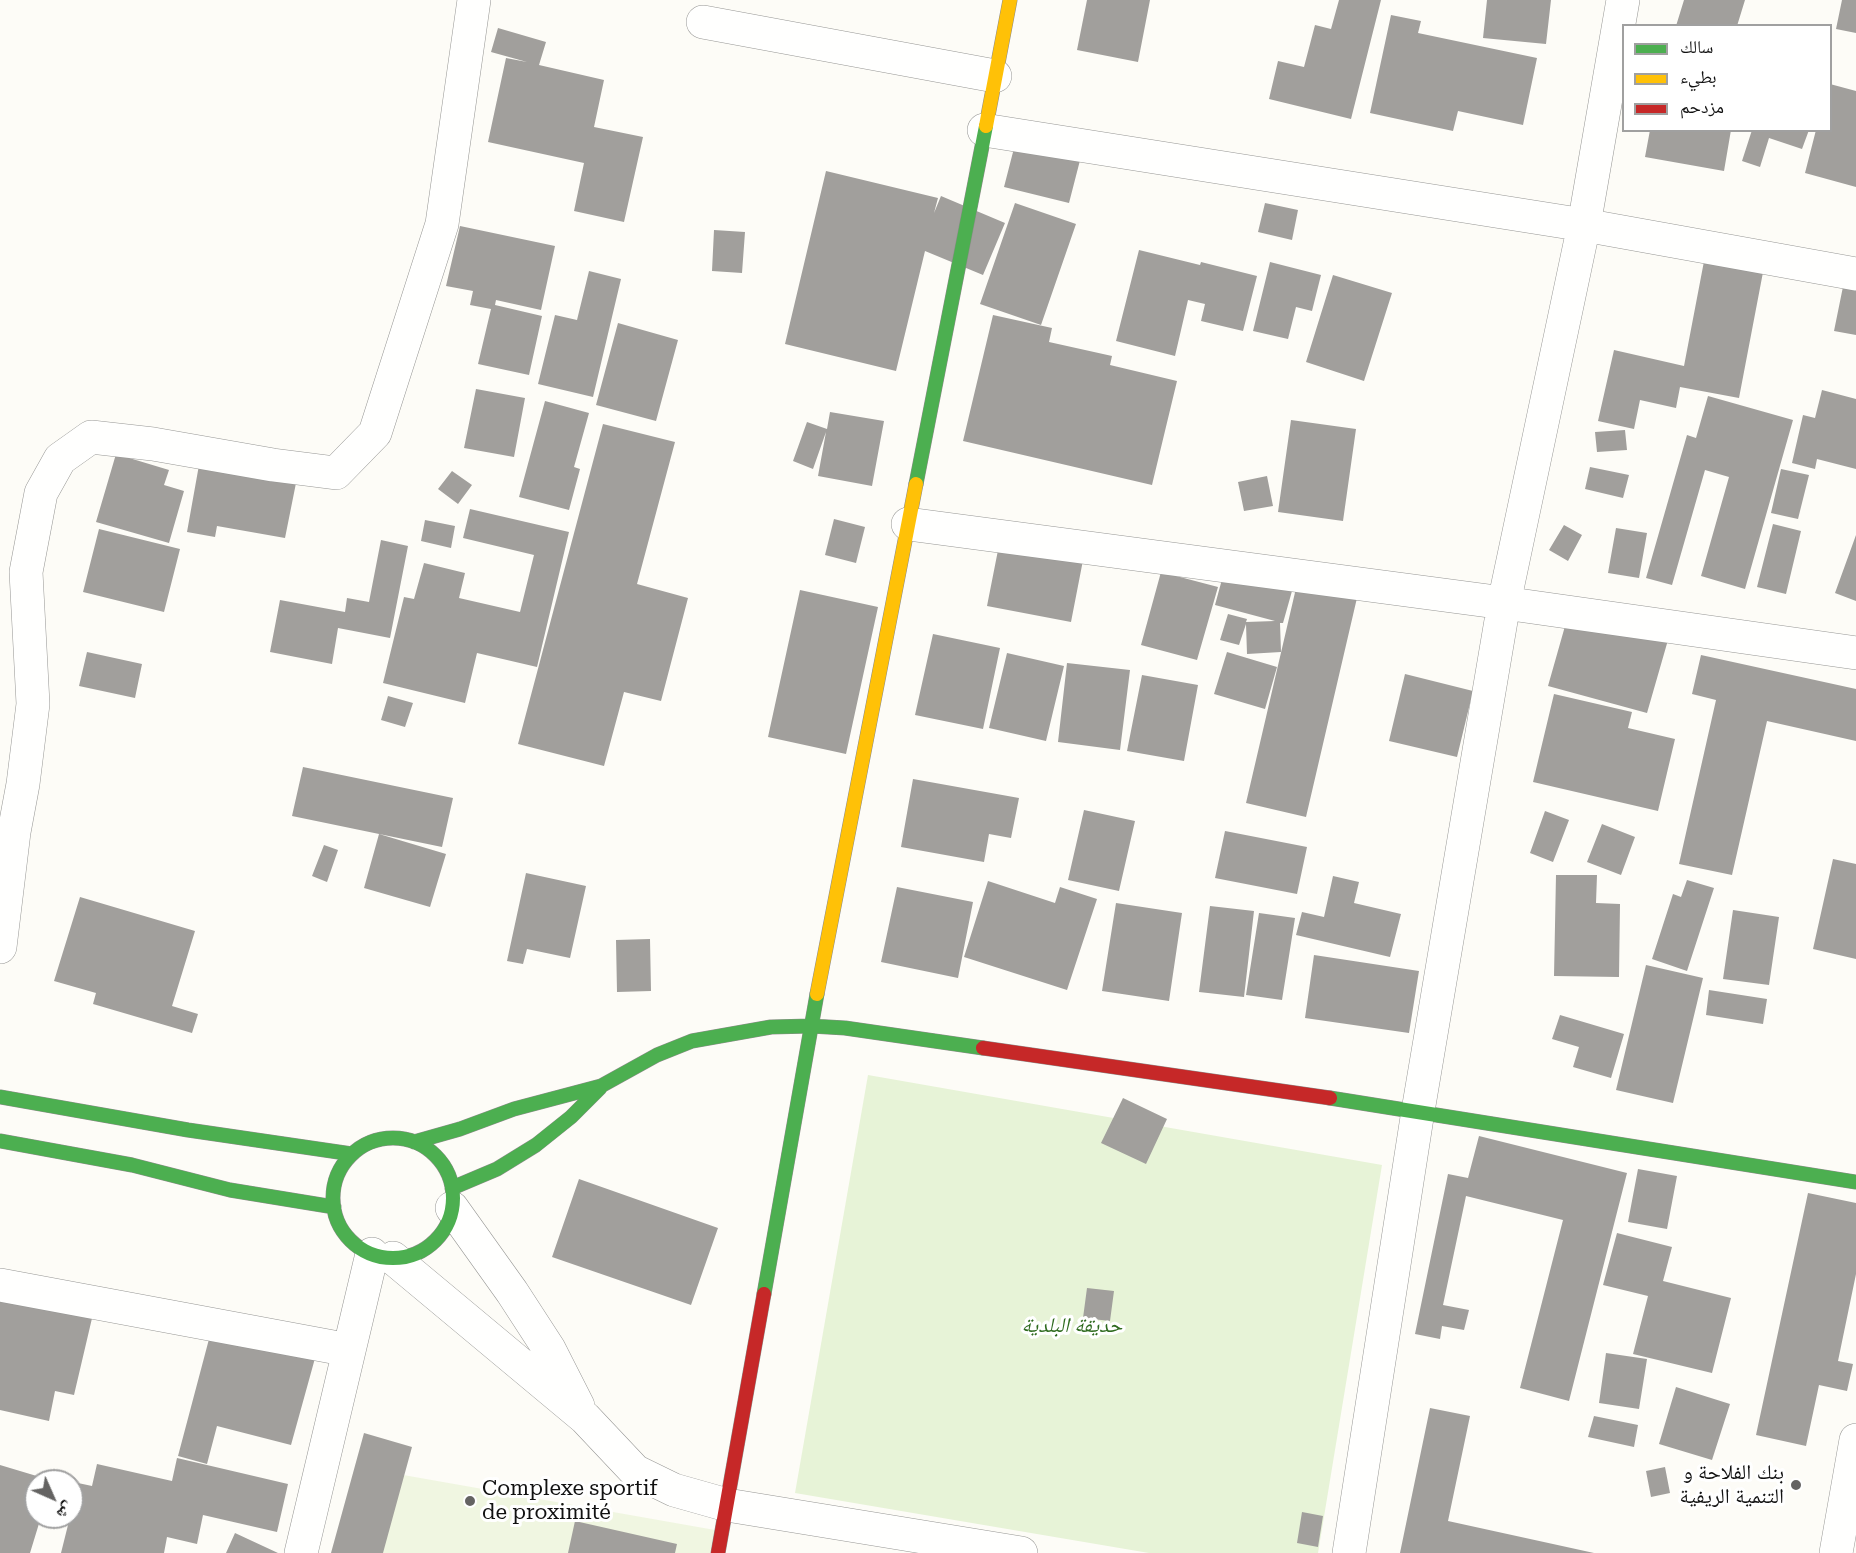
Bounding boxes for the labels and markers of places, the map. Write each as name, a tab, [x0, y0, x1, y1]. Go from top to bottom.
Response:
place label: بنك الفلاحة و التنمية الريفية	[1680, 1460, 1784, 1510]
place label: Complexe sportif de proximité	[482, 1476, 657, 1526]
marker: بنك الفلاحة و التنمية الريفية	[1789, 1478, 1803, 1492]
marker: Complexe sportif de proximité	[463, 1494, 477, 1508]

